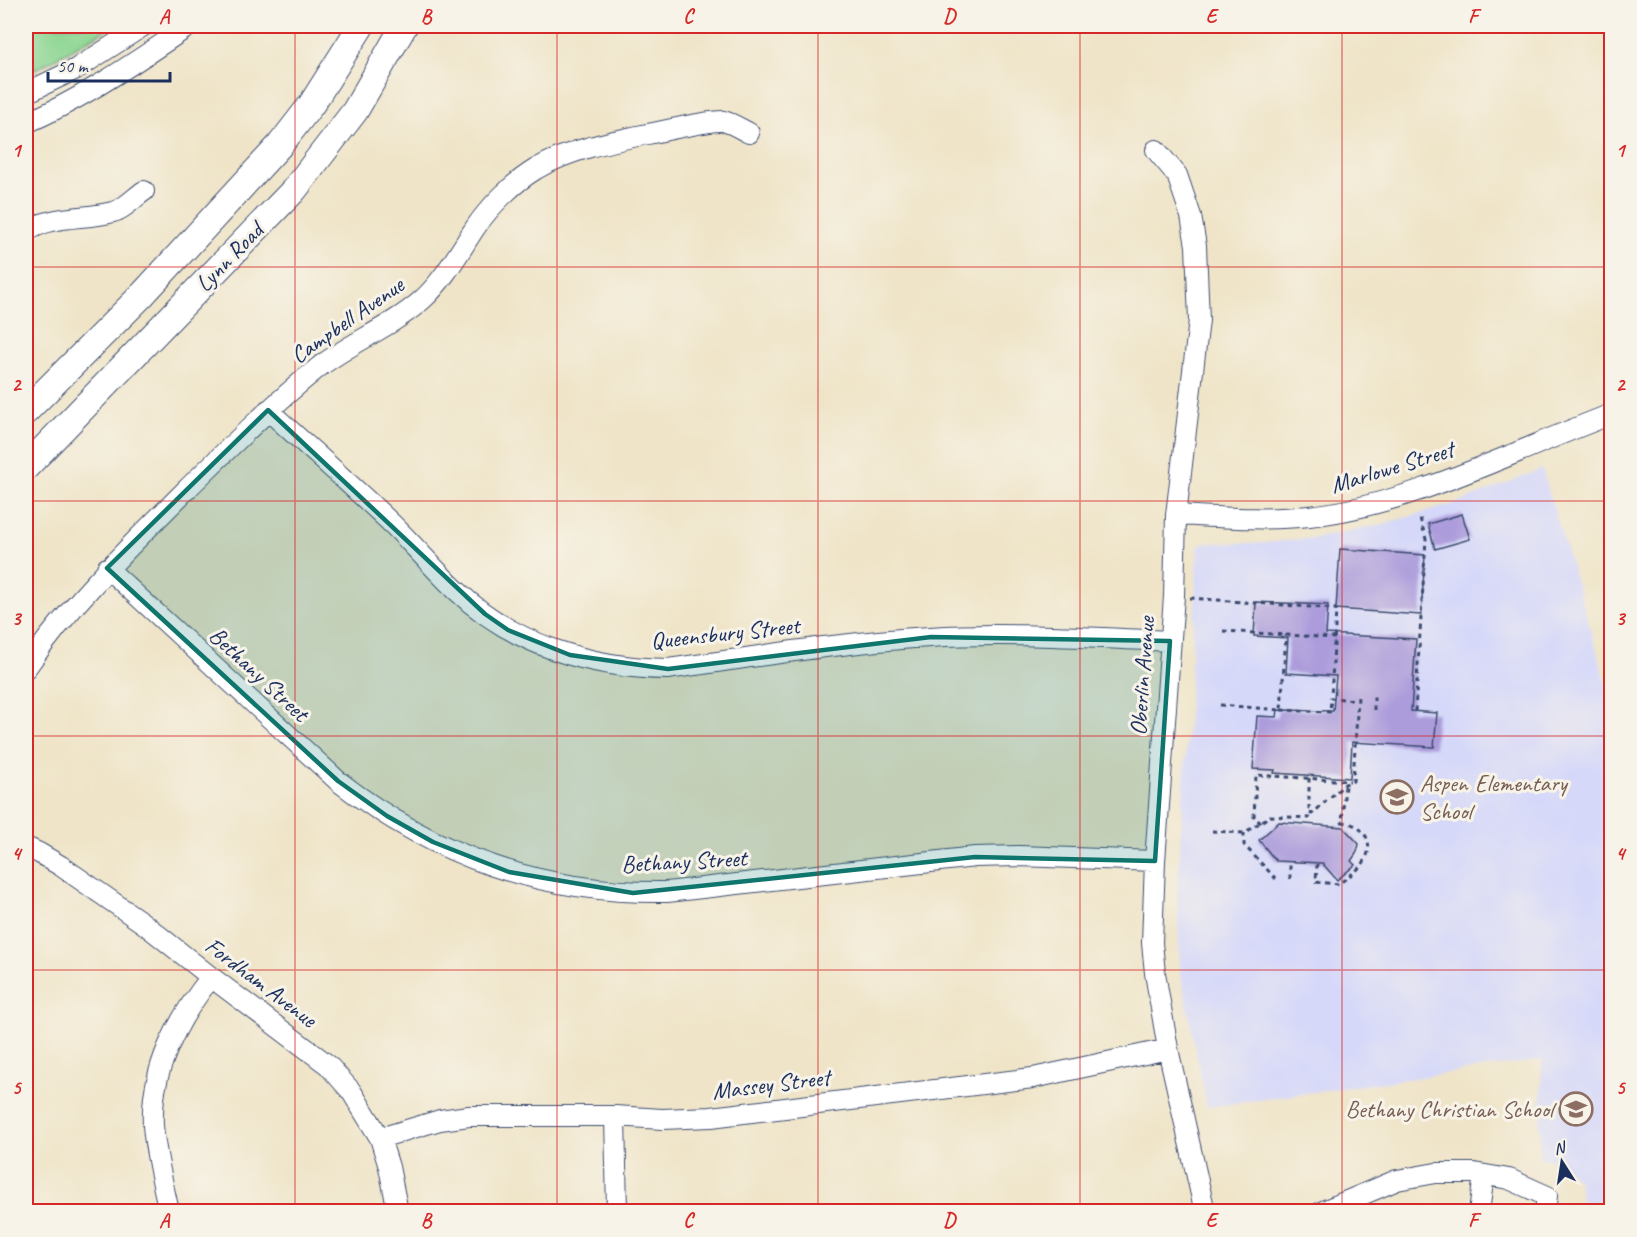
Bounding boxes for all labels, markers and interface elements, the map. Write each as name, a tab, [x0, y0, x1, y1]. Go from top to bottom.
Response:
text: A	[159, 4, 171, 29]
text: B	[421, 4, 433, 29]
text: C	[683, 4, 695, 29]
text: D	[943, 4, 957, 29]
text: E	[1206, 4, 1220, 29]
text: F	[1468, 4, 1482, 29]
scale bar	[48, 45, 170, 83]
text: 50 m	[57, 55, 90, 77]
text: 1	[12, 138, 23, 163]
text: 1	[1616, 138, 1627, 163]
street label: Lynn Road	[189, 214, 272, 298]
street label: Campbell Avenue	[285, 269, 411, 370]
text: 2	[12, 372, 23, 397]
text: 2	[1616, 372, 1627, 397]
street label: Marlowe Street	[1327, 433, 1460, 500]
text: 3	[12, 606, 23, 631]
text: 3	[1616, 606, 1627, 631]
street label: Queensbury Street	[649, 610, 803, 656]
street label: Oberlin Avenue	[1123, 613, 1161, 737]
street label: Bethany Street	[203, 620, 317, 729]
place label: Aspen Elementary School	[1420, 768, 1569, 826]
school or university icon: Aspen Elementary School	[1379, 779, 1415, 815]
text: 4	[12, 841, 24, 866]
text: 4	[1616, 841, 1628, 866]
street label: Bethany Street	[621, 843, 749, 879]
street label: Fordham Avenue	[199, 930, 324, 1035]
street label: Massey Street	[711, 1062, 835, 1106]
text: 5	[12, 1075, 23, 1100]
text: 5	[1616, 1075, 1627, 1100]
school or university icon: Bethany Christian School	[1558, 1091, 1594, 1127]
place label: Bethany Christian School	[1345, 1094, 1557, 1124]
north arrow	[1532, 1132, 1592, 1192]
text: N	[1552, 1137, 1569, 1159]
text: A	[159, 1208, 171, 1233]
text: B	[421, 1208, 433, 1233]
text: C	[683, 1208, 695, 1233]
text: D	[943, 1208, 957, 1233]
text: E	[1206, 1208, 1220, 1233]
text: F	[1468, 1208, 1482, 1233]

